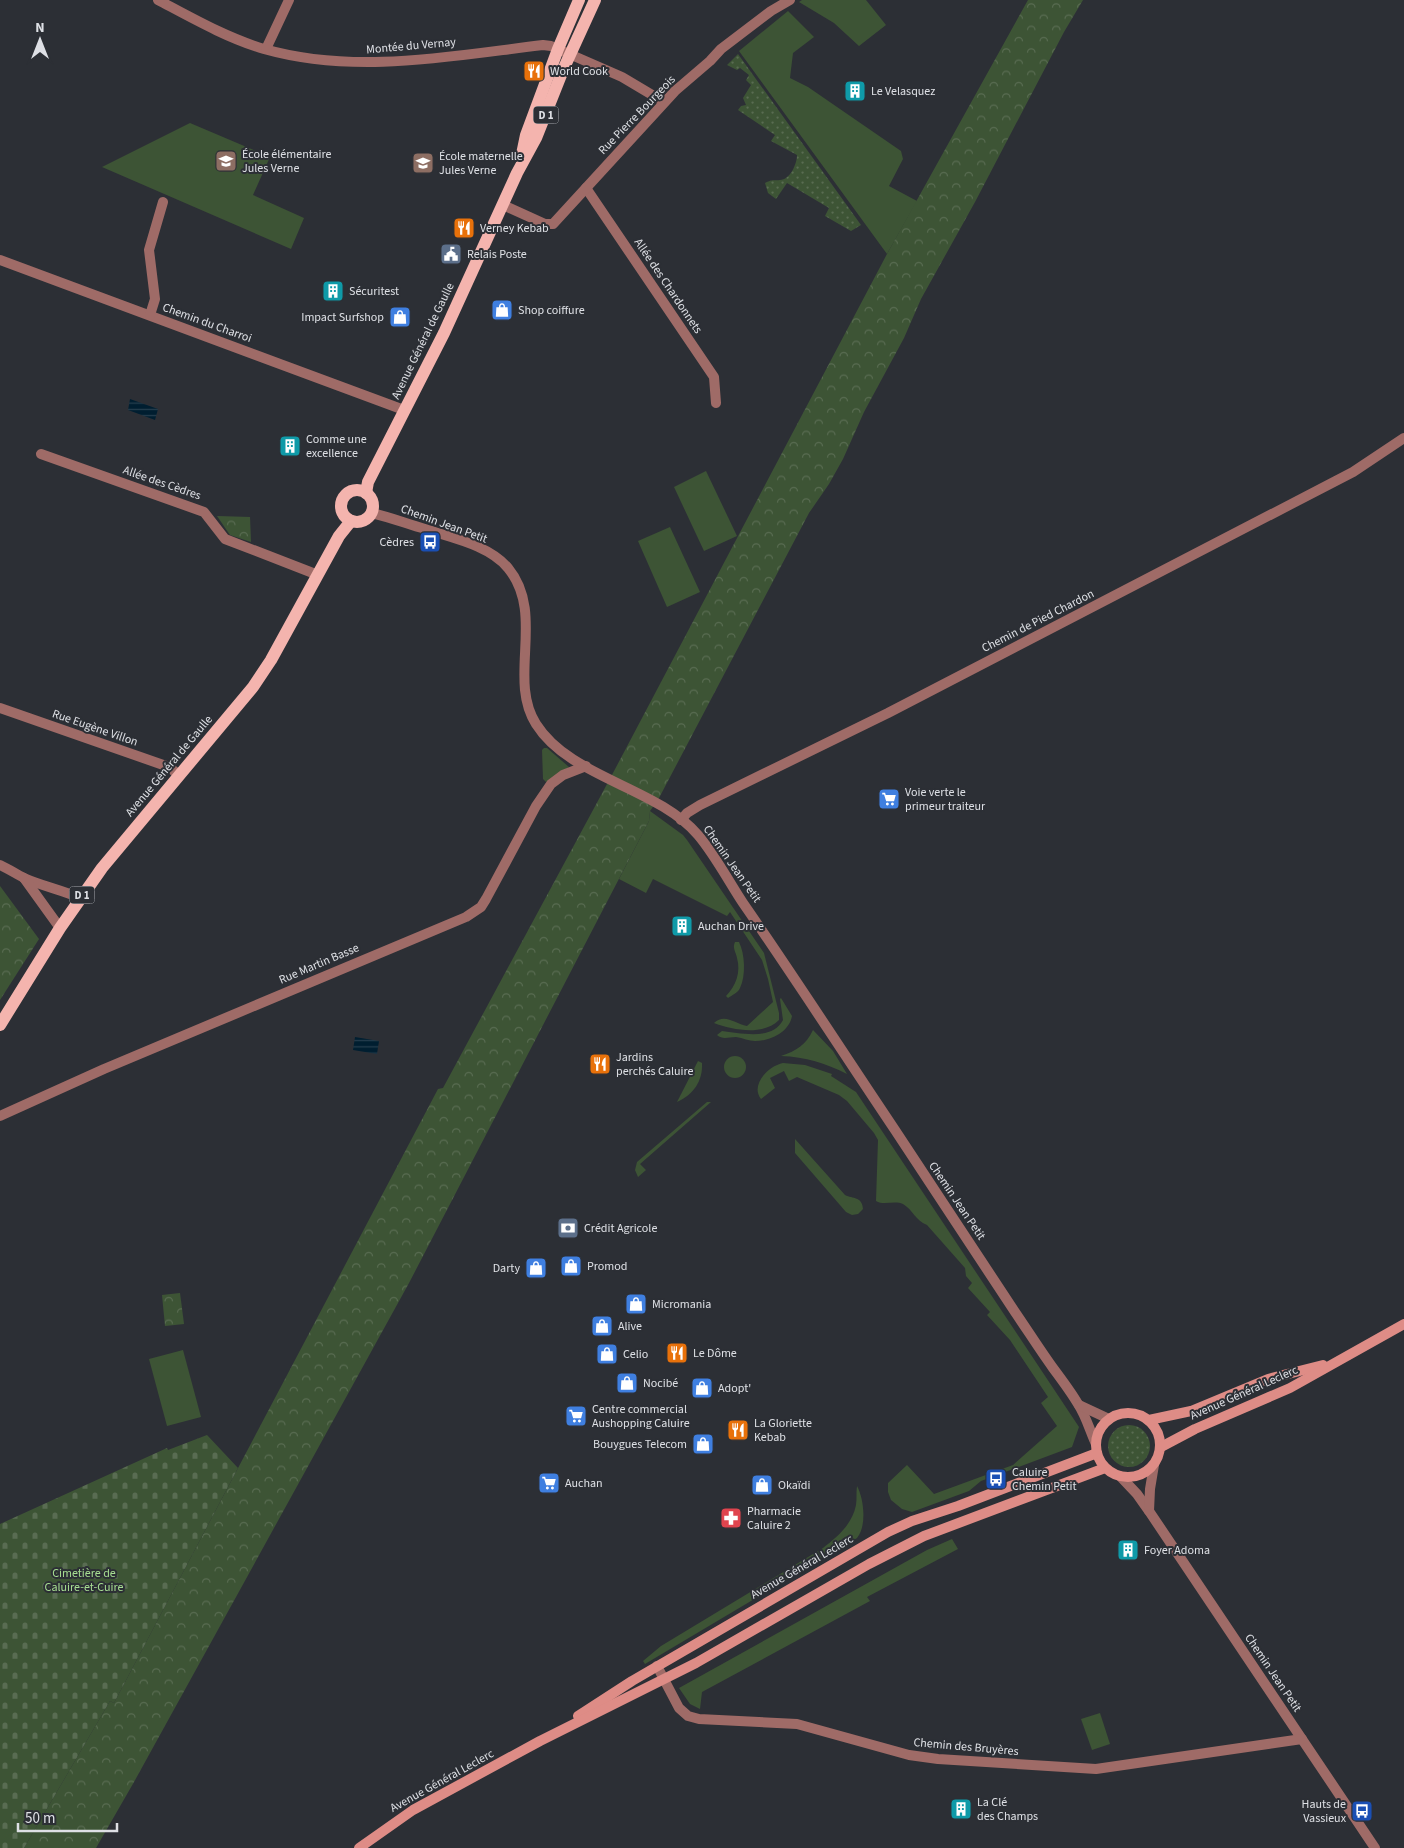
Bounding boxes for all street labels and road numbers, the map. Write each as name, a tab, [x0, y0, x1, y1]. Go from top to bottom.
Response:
street label: Montée du Vernay	[365, 34, 457, 58]
street label: Rue Pierre Bourgeois	[595, 72, 679, 158]
road number: D 1	[534, 106, 558, 124]
street label: Allée des Chardonnets	[630, 235, 706, 337]
street label: Avenue Général de Gaulle	[387, 280, 459, 402]
street label: Chemin du Charroi	[160, 299, 254, 347]
street label: Allée des Cèdres	[121, 462, 203, 504]
street label: Chemin Jean Petit	[398, 500, 490, 548]
street label: Chemin de Pied Chardon	[979, 585, 1097, 657]
street label: Rue Eugène Villon	[50, 705, 140, 751]
street label: Avenue Général de Gaulle	[121, 712, 217, 820]
street label: Chemin Jean Petit	[699, 822, 765, 906]
road number: D 1	[70, 886, 94, 904]
street label: Rue Martin Basse	[276, 939, 362, 989]
street label: Chemin Jean Petit	[924, 1158, 990, 1244]
street label: Avenue Général Leclerc	[1187, 1361, 1301, 1424]
street label: Avenue Général Leclerc	[747, 1530, 857, 1603]
street label: Chemin Jean Petit	[1240, 1630, 1306, 1716]
street label: Chemin des Bruyères	[913, 1734, 1019, 1760]
street label: Avenue Général Leclerc	[387, 1745, 497, 1817]

